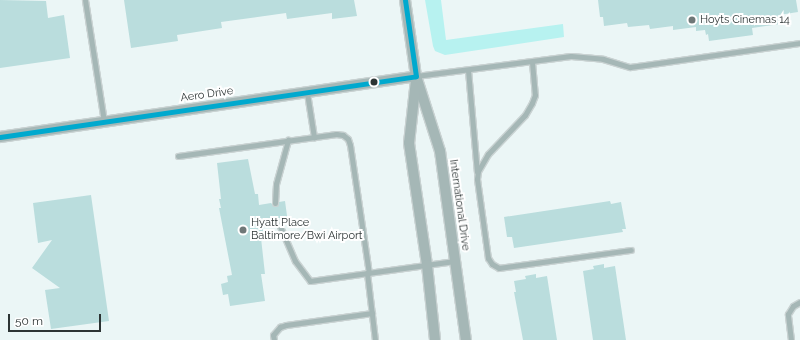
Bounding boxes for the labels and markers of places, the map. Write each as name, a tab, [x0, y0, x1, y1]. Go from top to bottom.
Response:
place label: Hoyts Cinemas 14	[700, 13, 790, 27]
marker: Hoyts Cinemas 14	[687, 15, 697, 25]
unlabelled marker	[369, 77, 379, 87]
place label: Hyatt Place Baltimore/Bwi Airport	[251, 217, 363, 243]
marker: Hyatt Place Baltimore/Bwi Airport	[238, 225, 248, 235]

